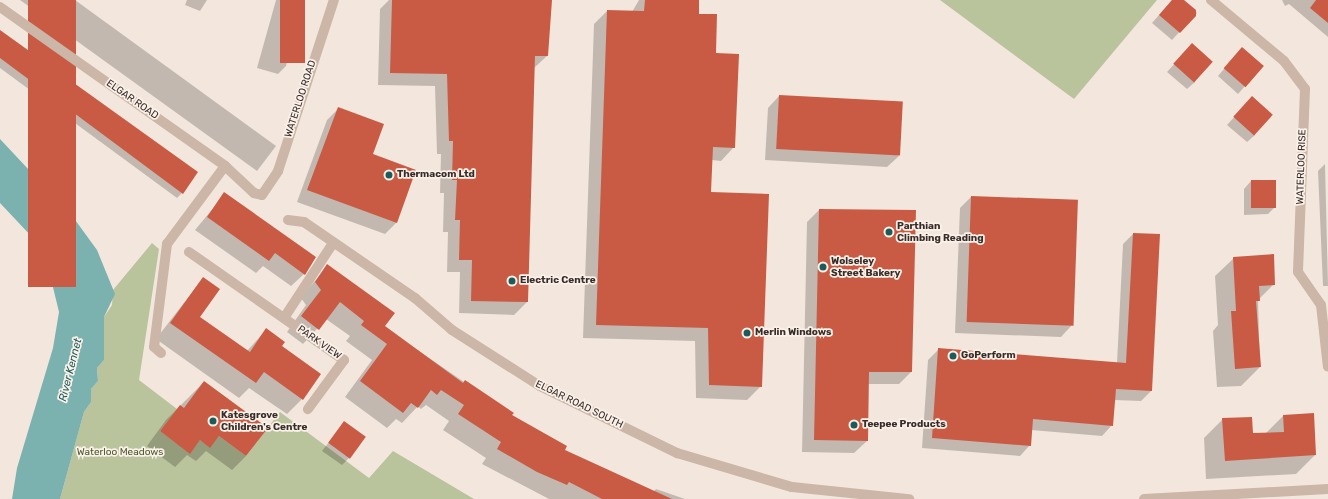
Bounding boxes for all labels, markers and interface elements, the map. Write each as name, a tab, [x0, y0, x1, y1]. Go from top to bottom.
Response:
street label: WATERLOO ROAD	[283, 59, 319, 139]
street label: ELGAR ROAD	[104, 78, 160, 122]
street label: WATERLOO RISE	[1295, 129, 1309, 205]
place label: Thermacom Ltd	[397, 169, 475, 181]
marker: Thermacom Ltd	[384, 170, 394, 180]
place label: Parthian Climbing Reading	[897, 220, 984, 244]
marker: Parthian Climbing Reading	[884, 227, 894, 237]
place label: Wolseley Street Bakery	[831, 255, 900, 278]
marker: Wolseley Street Bakery	[818, 262, 828, 272]
place label: Electric Centre	[520, 275, 596, 287]
marker: Electric Centre	[507, 276, 517, 286]
street label: PARK VIEW	[295, 323, 343, 363]
place label: Merlin Windows	[755, 327, 832, 339]
marker: Merlin Windows	[742, 328, 752, 338]
water label: River Kennet	[57, 337, 85, 403]
place label: GoPerform	[961, 350, 1016, 362]
marker: GoPerform	[948, 351, 958, 361]
street label: ELGAR ROAD SOUTH	[533, 379, 625, 431]
place label: Katesgrove Children's Centre	[221, 409, 308, 432]
marker: Katesgrove Children's Centre	[208, 416, 218, 426]
place label: Teepee Products	[862, 419, 946, 431]
marker: Teepee Products	[849, 420, 859, 430]
park label: Waterloo Meadows	[77, 447, 163, 459]

